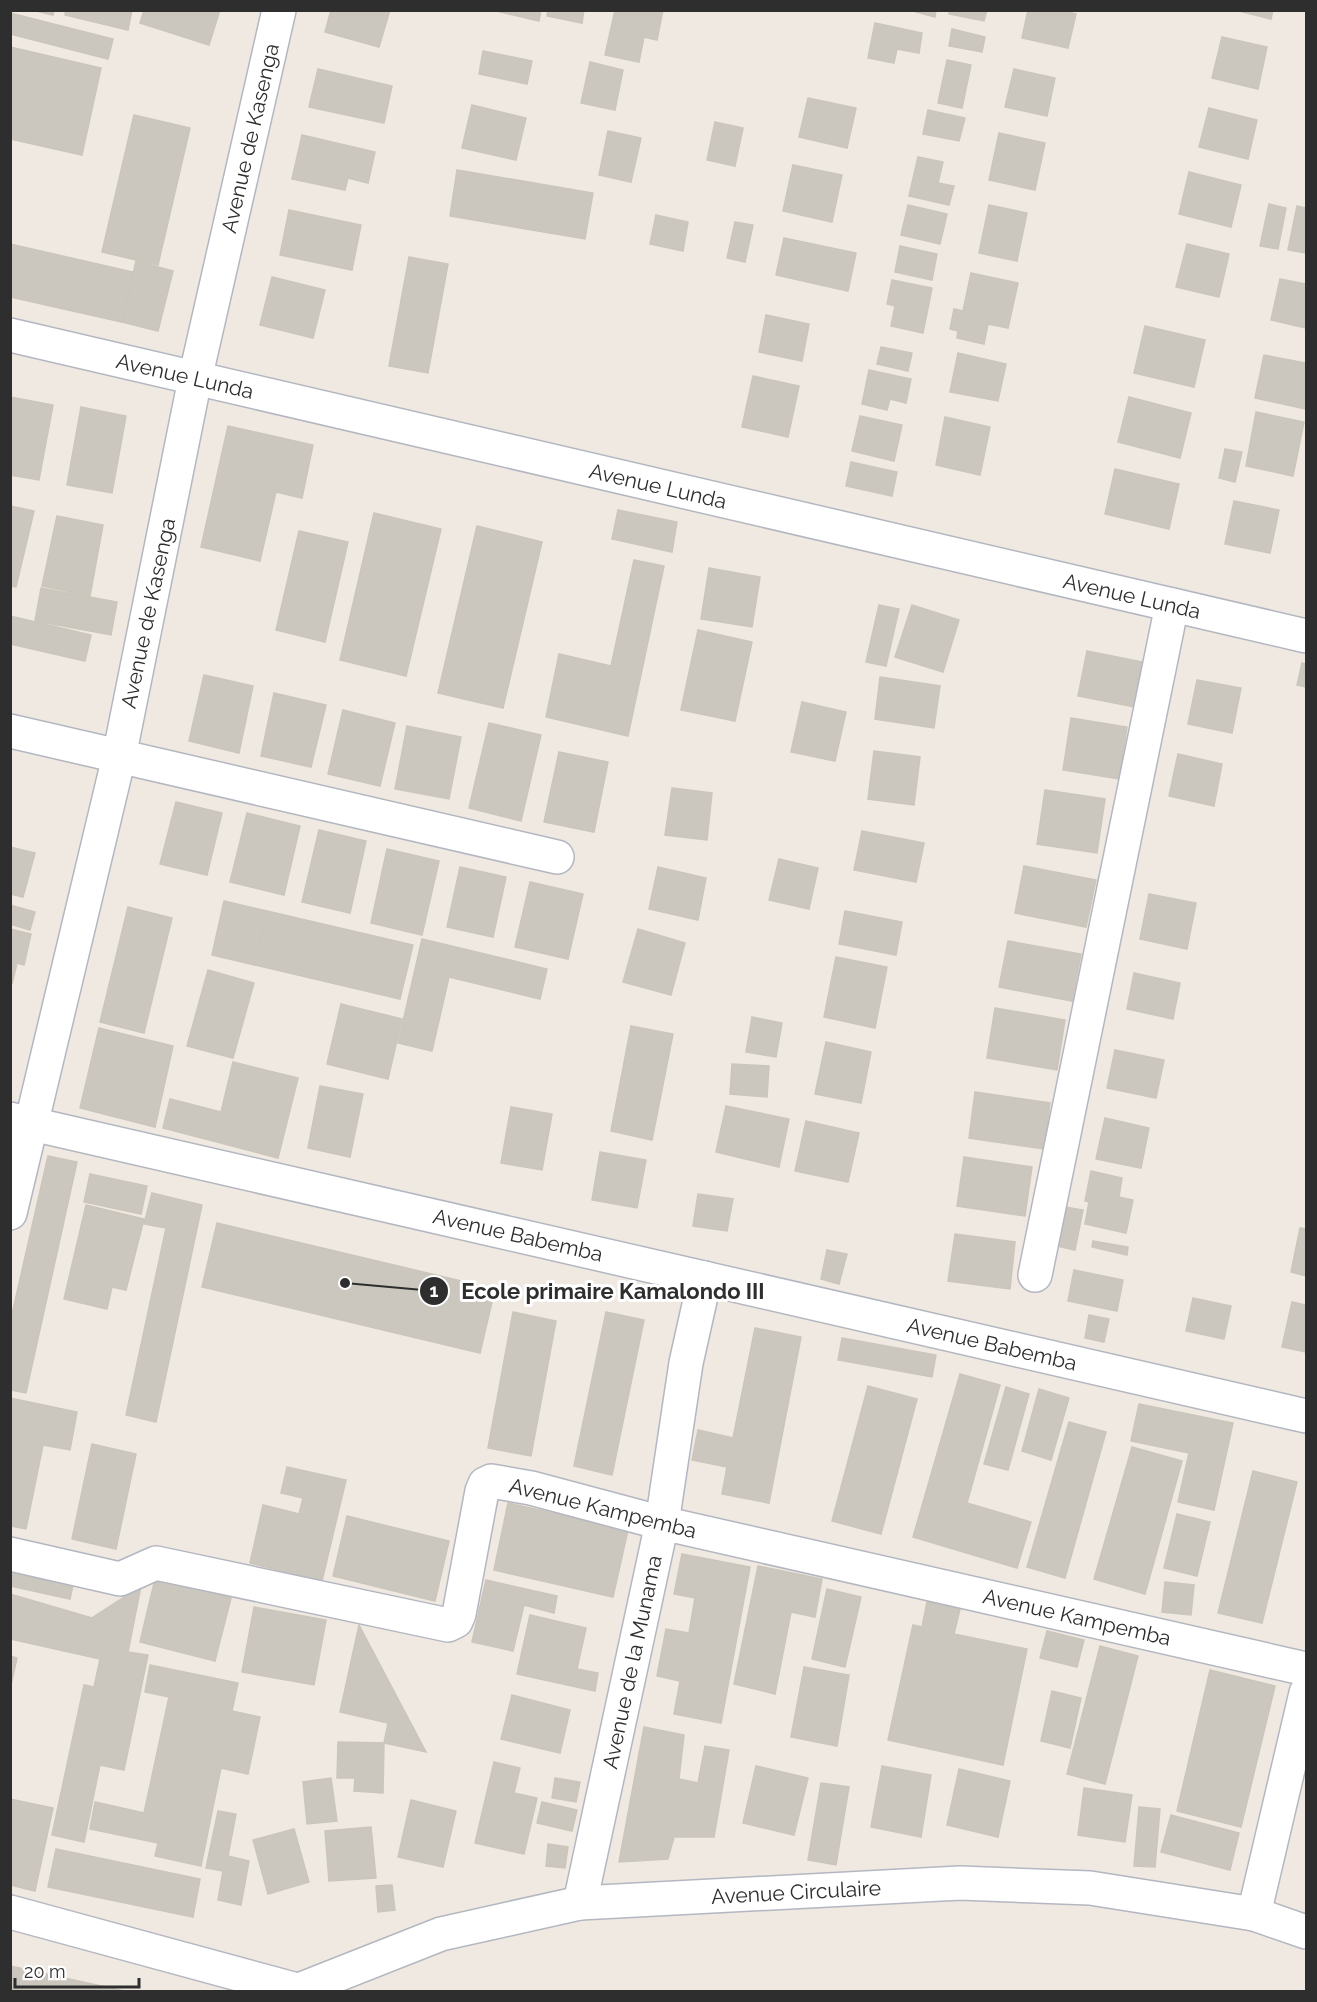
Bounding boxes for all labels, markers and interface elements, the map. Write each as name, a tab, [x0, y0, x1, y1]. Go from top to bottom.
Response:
street label: Avenue de Kasenga	[216, 41, 284, 235]
street label: Avenue Lunda	[114, 348, 256, 404]
street label: Avenue Lunda	[587, 458, 729, 514]
street label: Avenue de Kasenga	[116, 516, 180, 710]
street label: Avenue Lunda	[1061, 568, 1203, 624]
street label: Avenue Babemba	[431, 1203, 605, 1267]
callout: Ecole primaire Kamalondo III	[419, 1271, 777, 1311]
text: Ecole primaire Kamalondo III	[461, 1278, 765, 1304]
text: 1	[430, 1280, 439, 1301]
street label: Avenue Babemba	[905, 1312, 1079, 1376]
street label: Avenue Kampemba	[507, 1473, 699, 1543]
street label: Avenue de la Munama	[597, 1553, 667, 1771]
street label: Avenue Kampemba	[981, 1583, 1173, 1651]
street label: Avenue Circulaire	[710, 1875, 882, 1909]
scale bar	[15, 1951, 140, 1989]
text: 20 m	[24, 1961, 66, 1982]

